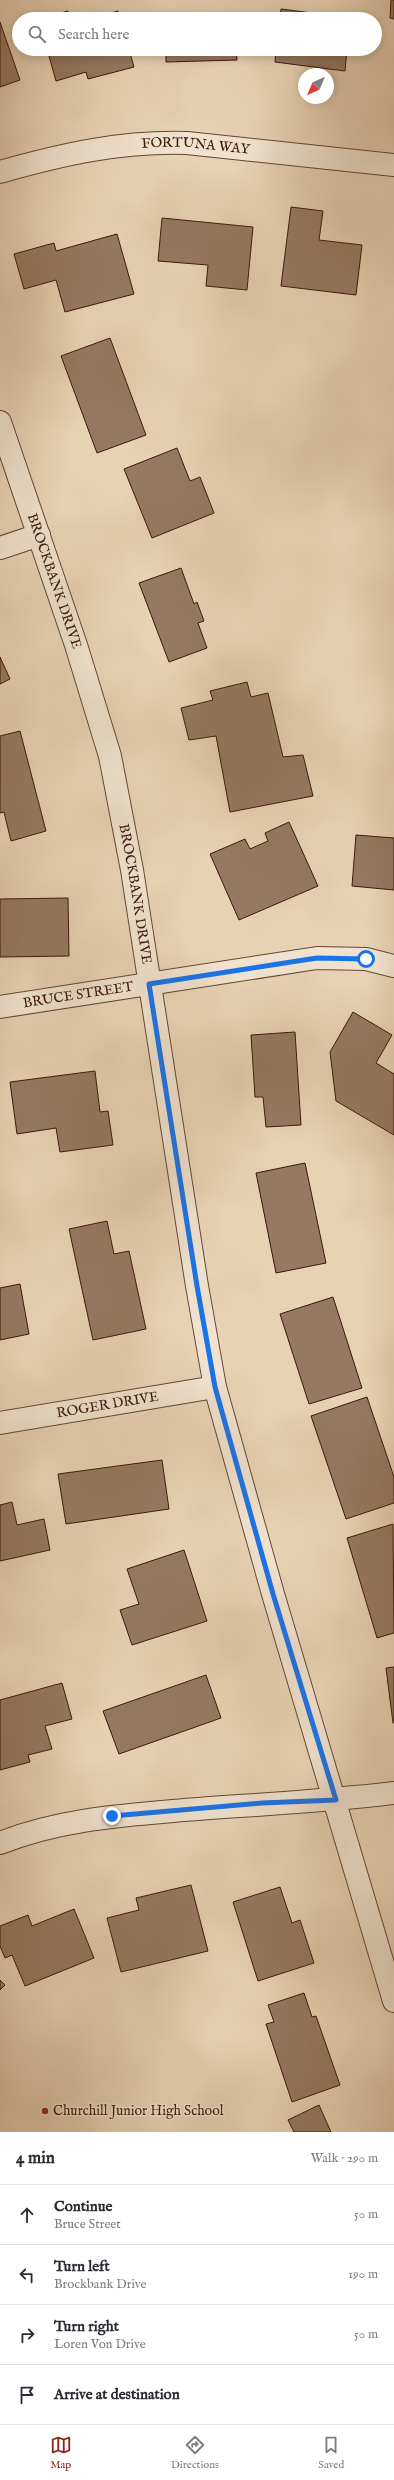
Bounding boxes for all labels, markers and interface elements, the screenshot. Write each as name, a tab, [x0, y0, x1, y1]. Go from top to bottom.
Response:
search box	[12, 12, 382, 56]
icon: search	[26, 23, 48, 45]
text: Search here	[58, 25, 129, 44]
north arrow	[298, 68, 334, 104]
street label: FORTUNA WAY	[141, 134, 252, 159]
street label: BROCKBANK DRIVE	[23, 511, 86, 651]
street label: BROCKBANK DRIVE	[114, 822, 156, 966]
route start	[357, 950, 375, 968]
street label: BRUCE STREET	[22, 977, 135, 1012]
street label: ROGER DRIVE	[55, 1388, 160, 1422]
route end	[103, 1807, 121, 1825]
place label: Churchill Junior High School	[53, 2102, 224, 2120]
marker: Churchill Junior High School	[40, 2106, 50, 2116]
text: 4 min	[16, 2148, 55, 2169]
text: Walk · 290 m	[311, 2150, 378, 2167]
text: Continue	[54, 2197, 112, 2216]
icon: ahead	[16, 2204, 38, 2226]
text: 50 m	[354, 2206, 378, 2223]
text: Bruce Street	[54, 2216, 121, 2233]
text: Turn left	[54, 2257, 110, 2276]
icon: left	[16, 2264, 38, 2286]
text: 190 m	[348, 2266, 378, 2283]
text: Brockbank Drive	[54, 2276, 147, 2293]
text: Turn right	[54, 2317, 119, 2336]
icon: right	[16, 2324, 38, 2346]
text: 50 m	[354, 2326, 378, 2343]
text: Loren Von Drive	[54, 2336, 146, 2353]
icon: arrive	[16, 2384, 38, 2406]
text: Arrive at destination	[54, 2385, 180, 2404]
tab: Map	[50, 2434, 72, 2472]
tab: Directions	[171, 2434, 219, 2472]
tab: Saved	[318, 2434, 344, 2472]

